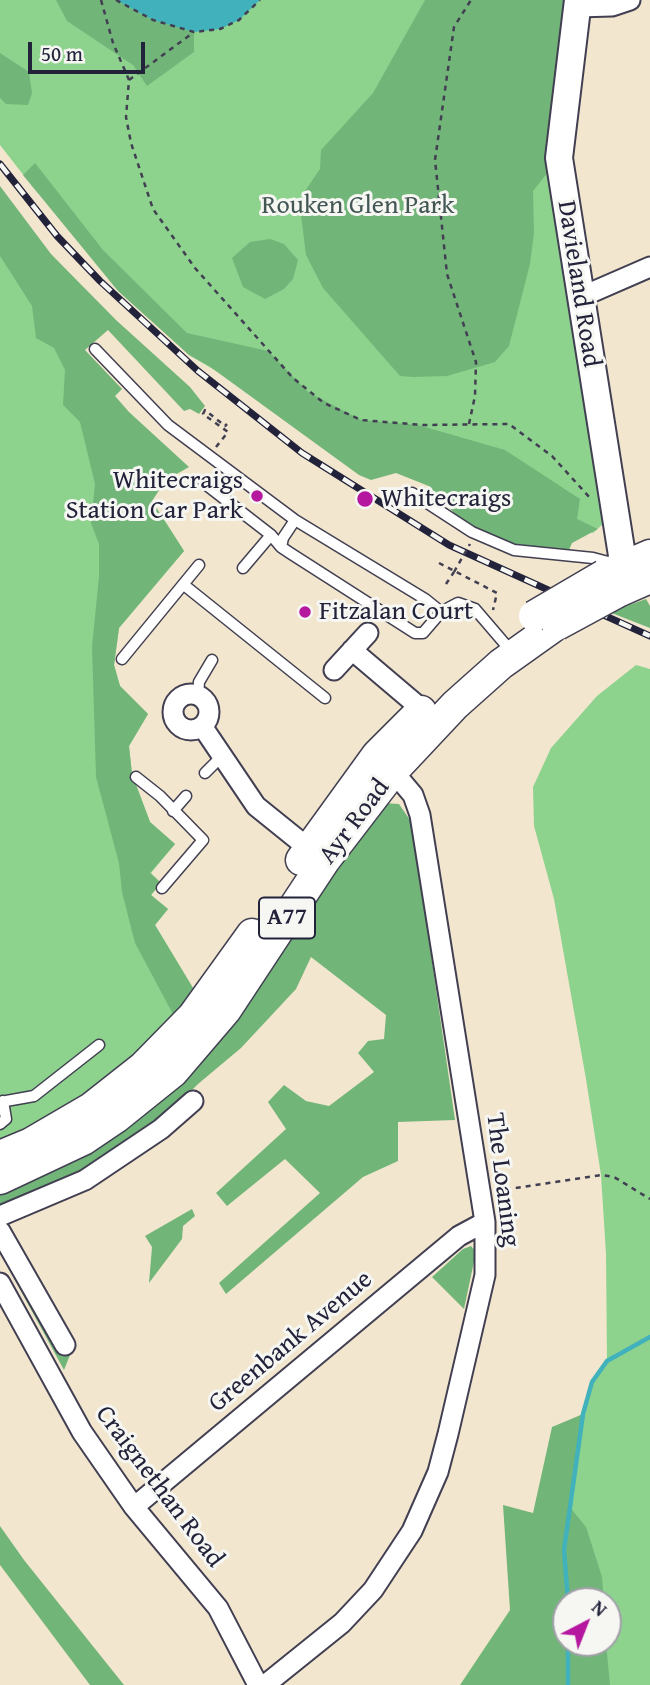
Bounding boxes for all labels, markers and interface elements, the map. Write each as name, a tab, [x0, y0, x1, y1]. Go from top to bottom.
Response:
scale bar	[32, 28, 149, 72]
text: 50 m	[41, 38, 83, 69]
park label: Rouken Glen Park	[262, 190, 454, 222]
street label: Davieland Road	[549, 198, 607, 370]
place label: Whitecraigs Station Car Park	[66, 465, 243, 526]
place label: Whitecraigs	[381, 483, 511, 515]
marker: Whitecraigs Station Car Park	[249, 488, 265, 504]
marker: Whitecraigs	[355, 489, 375, 509]
place label: Fitzalan Court	[319, 596, 473, 628]
marker: Fitzalan Court	[297, 604, 313, 620]
street label: Ayr Road	[313, 773, 397, 871]
road number: A77	[259, 898, 315, 938]
street label: The Loaning	[478, 1111, 526, 1249]
street label: Greenbank Avenue	[203, 1265, 379, 1419]
street label: Craignethan Road	[88, 1400, 230, 1574]
north arrow	[552, 1587, 622, 1657]
text: N	[586, 1593, 614, 1623]

